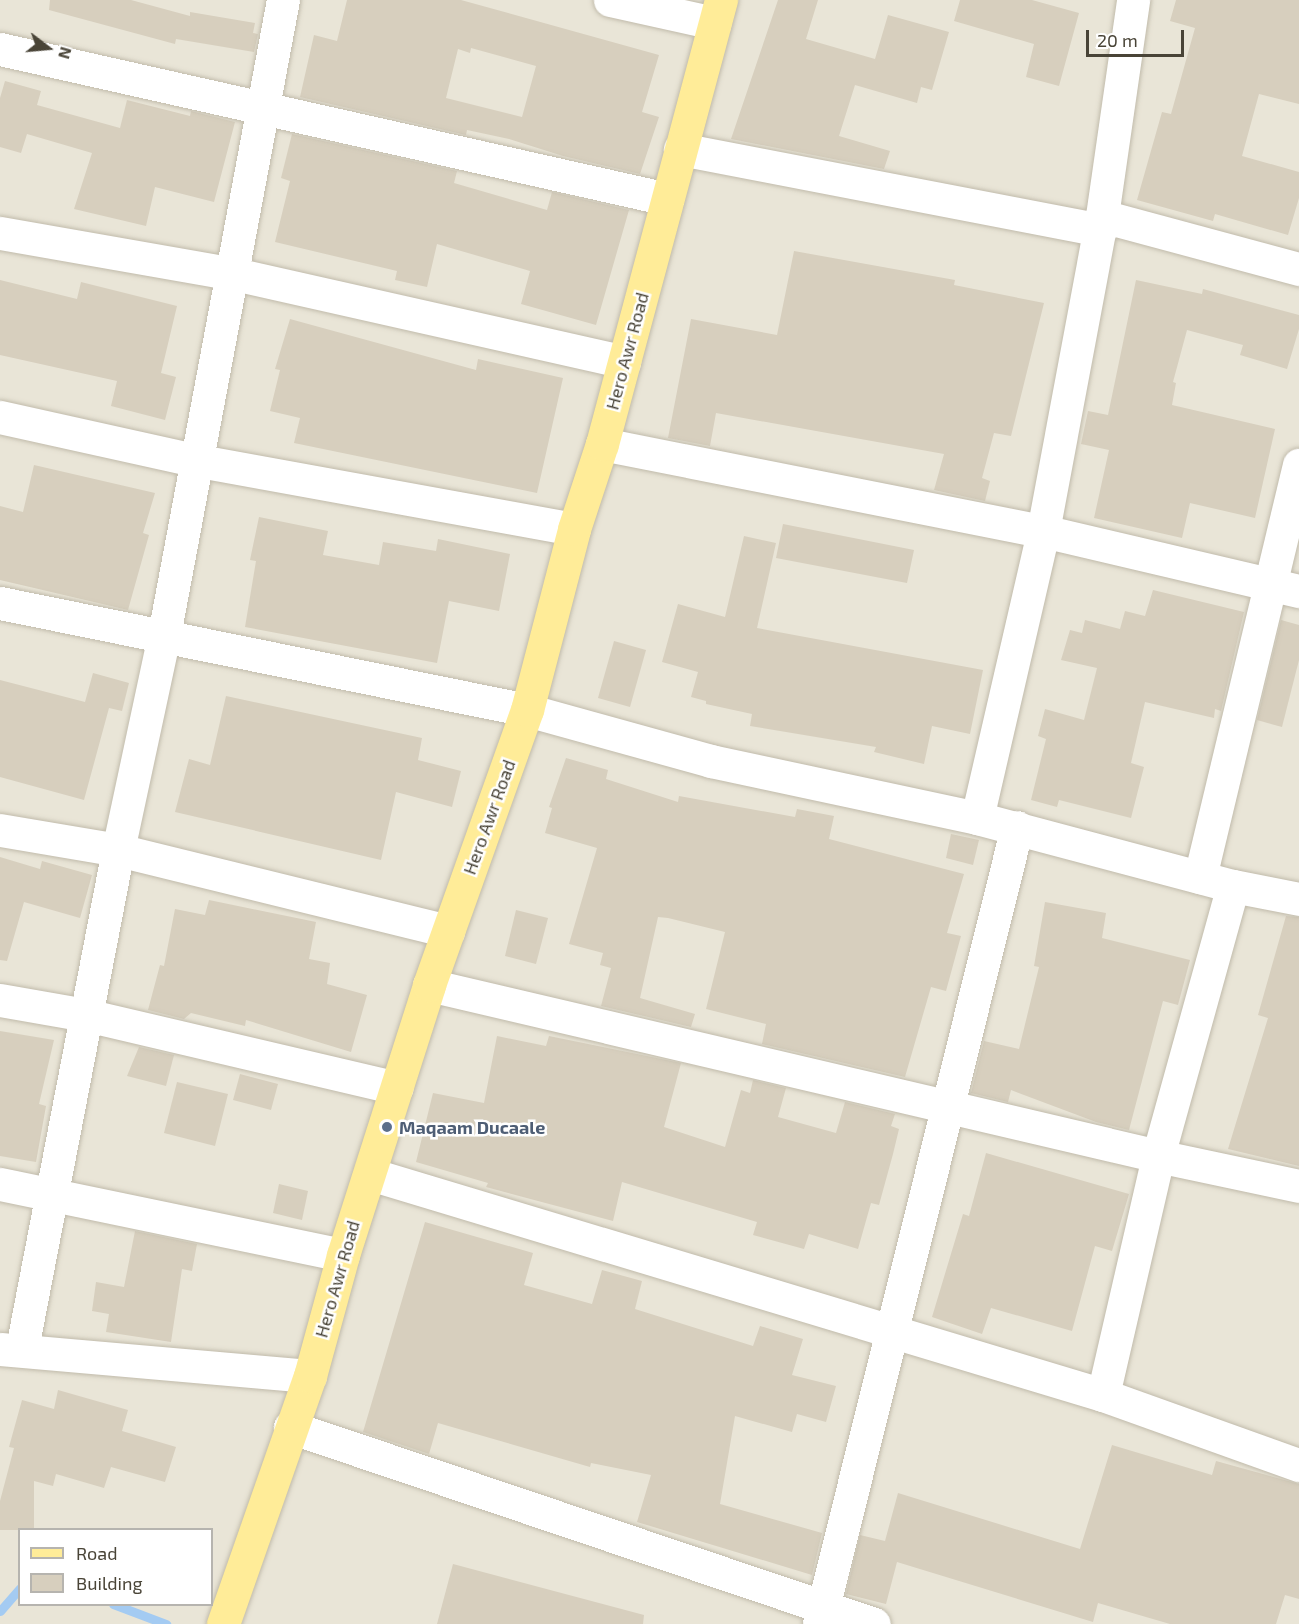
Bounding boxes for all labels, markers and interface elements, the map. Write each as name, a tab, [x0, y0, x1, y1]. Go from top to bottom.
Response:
north arrow	[18, 18, 78, 78]
scale bar	[1089, 18, 1186, 56]
text: 20 m	[1097, 29, 1138, 51]
text: N	[55, 45, 77, 61]
street label: Hero Awr Road	[601, 290, 653, 412]
street label: Hero Awr Road	[458, 756, 520, 878]
place label: Maqaam Ducaale	[399, 1116, 545, 1138]
marker: Maqaam Ducaale	[380, 1120, 394, 1134]
street label: Hero Awr Road	[310, 1218, 364, 1340]
legend	[18, 1528, 213, 1606]
text: Road	[76, 1542, 117, 1564]
text: Building	[76, 1572, 143, 1594]

